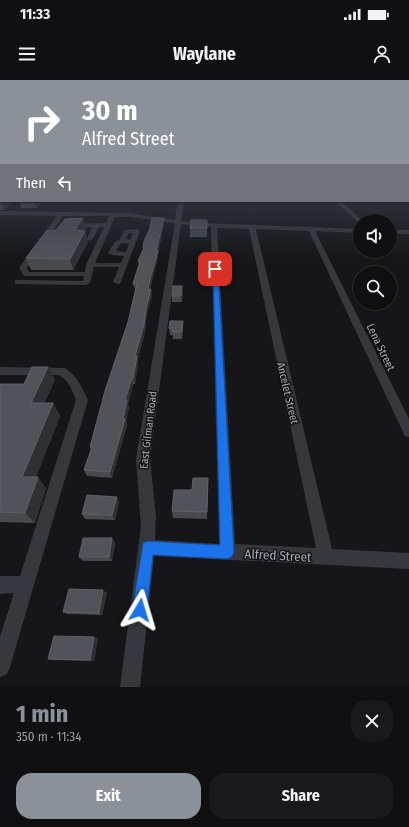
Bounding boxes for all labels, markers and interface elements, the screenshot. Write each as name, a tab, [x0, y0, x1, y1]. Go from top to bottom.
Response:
text: 11:33	[20, 5, 50, 23]
icon: menu	[16, 43, 38, 65]
text: Waylane	[173, 43, 236, 65]
icon: person	[371, 43, 393, 65]
text: 30 m	[82, 94, 138, 127]
icon: right	[16, 96, 68, 148]
text: Alfred Street	[82, 128, 175, 150]
icon: left	[54, 172, 76, 194]
text: Then	[16, 174, 46, 192]
map controls	[353, 214, 397, 310]
button: sound	[353, 214, 397, 258]
pin	[198, 252, 232, 286]
icon: arrive	[204, 258, 226, 280]
button: search	[353, 266, 397, 310]
street label: Lena Street	[364, 321, 398, 373]
street label: Ancelet Street	[274, 361, 301, 426]
street label: East Gilman Road	[137, 390, 160, 470]
street label: Alfred Street	[244, 546, 312, 565]
position arrow	[119, 589, 161, 631]
text: 1 min	[16, 700, 68, 728]
button: close	[351, 700, 393, 742]
text: 350 m · 11:34	[16, 729, 81, 744]
button: Exit	[16, 773, 201, 819]
button: Share	[209, 773, 393, 819]

